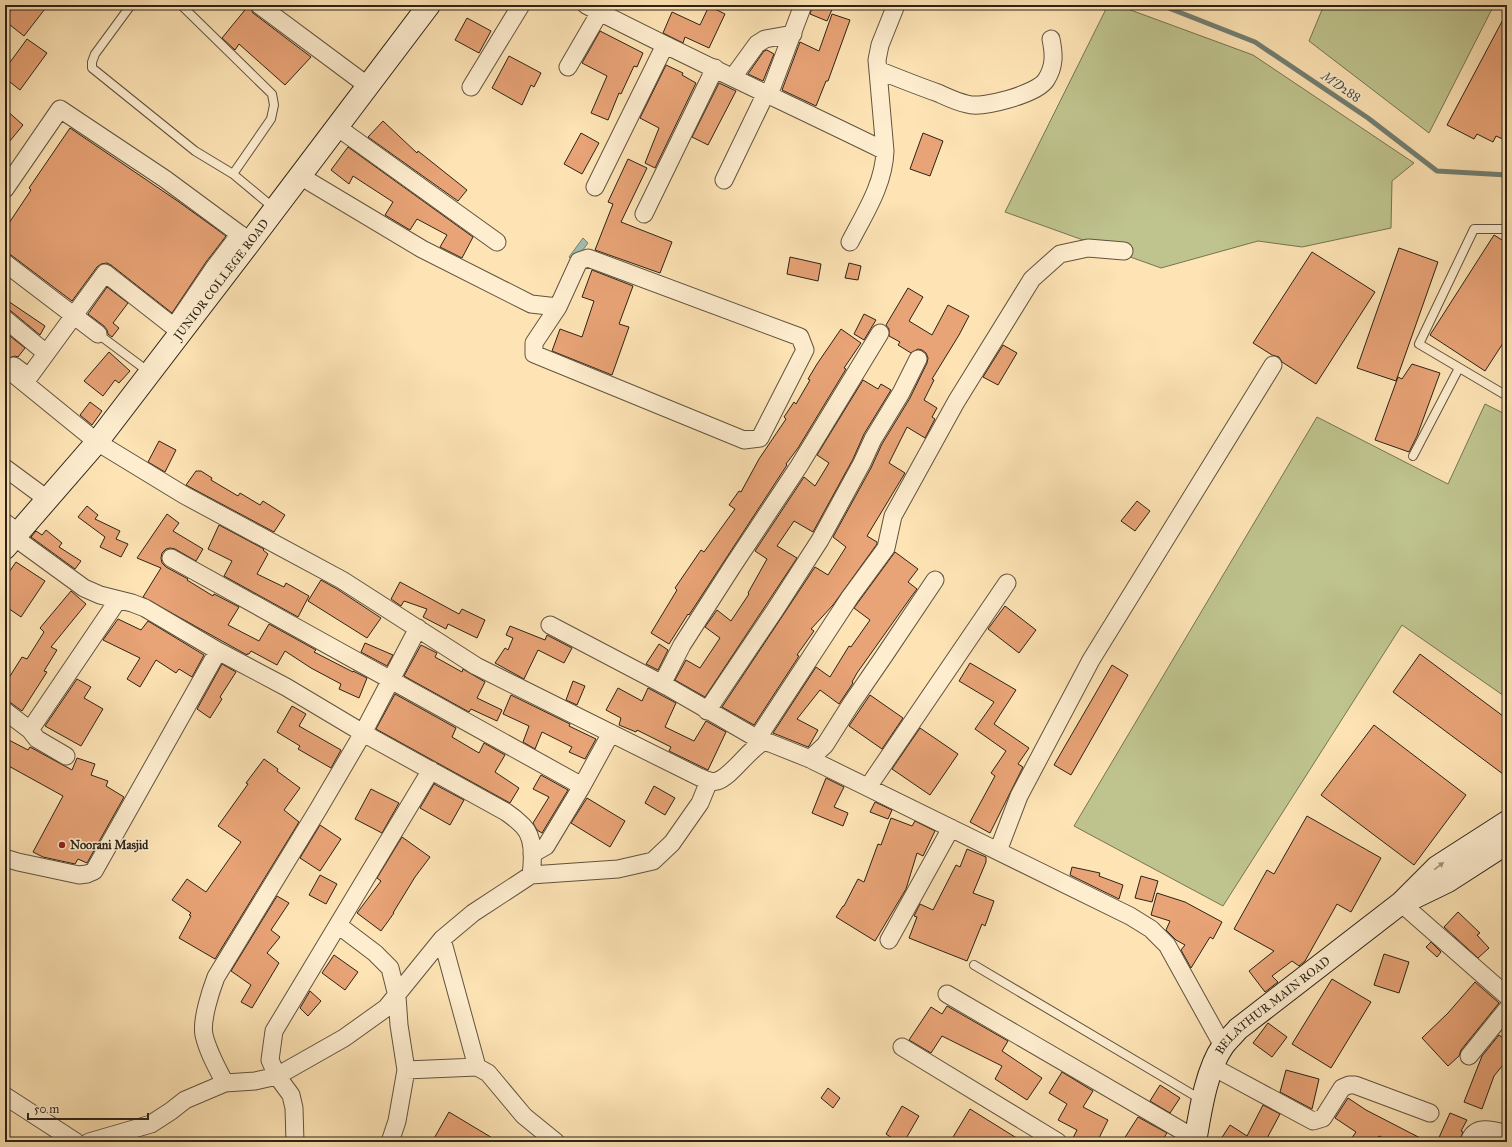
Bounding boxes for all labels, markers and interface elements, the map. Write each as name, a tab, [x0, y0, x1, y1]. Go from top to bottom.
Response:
water label: MD288	[1317, 67, 1364, 106]
street label: JUNIOR COLLEGE ROAD	[170, 216, 272, 345]
place label: Noorani Masjid	[70, 838, 149, 853]
marker: Noorani Masjid	[57, 840, 67, 850]
one-way arrow	[1433, 862, 1444, 870]
street label: BELATHUR MAIN ROAD	[1212, 953, 1333, 1057]
scale bar	[28, 1095, 148, 1121]
text: 50 m	[34, 1102, 59, 1116]

